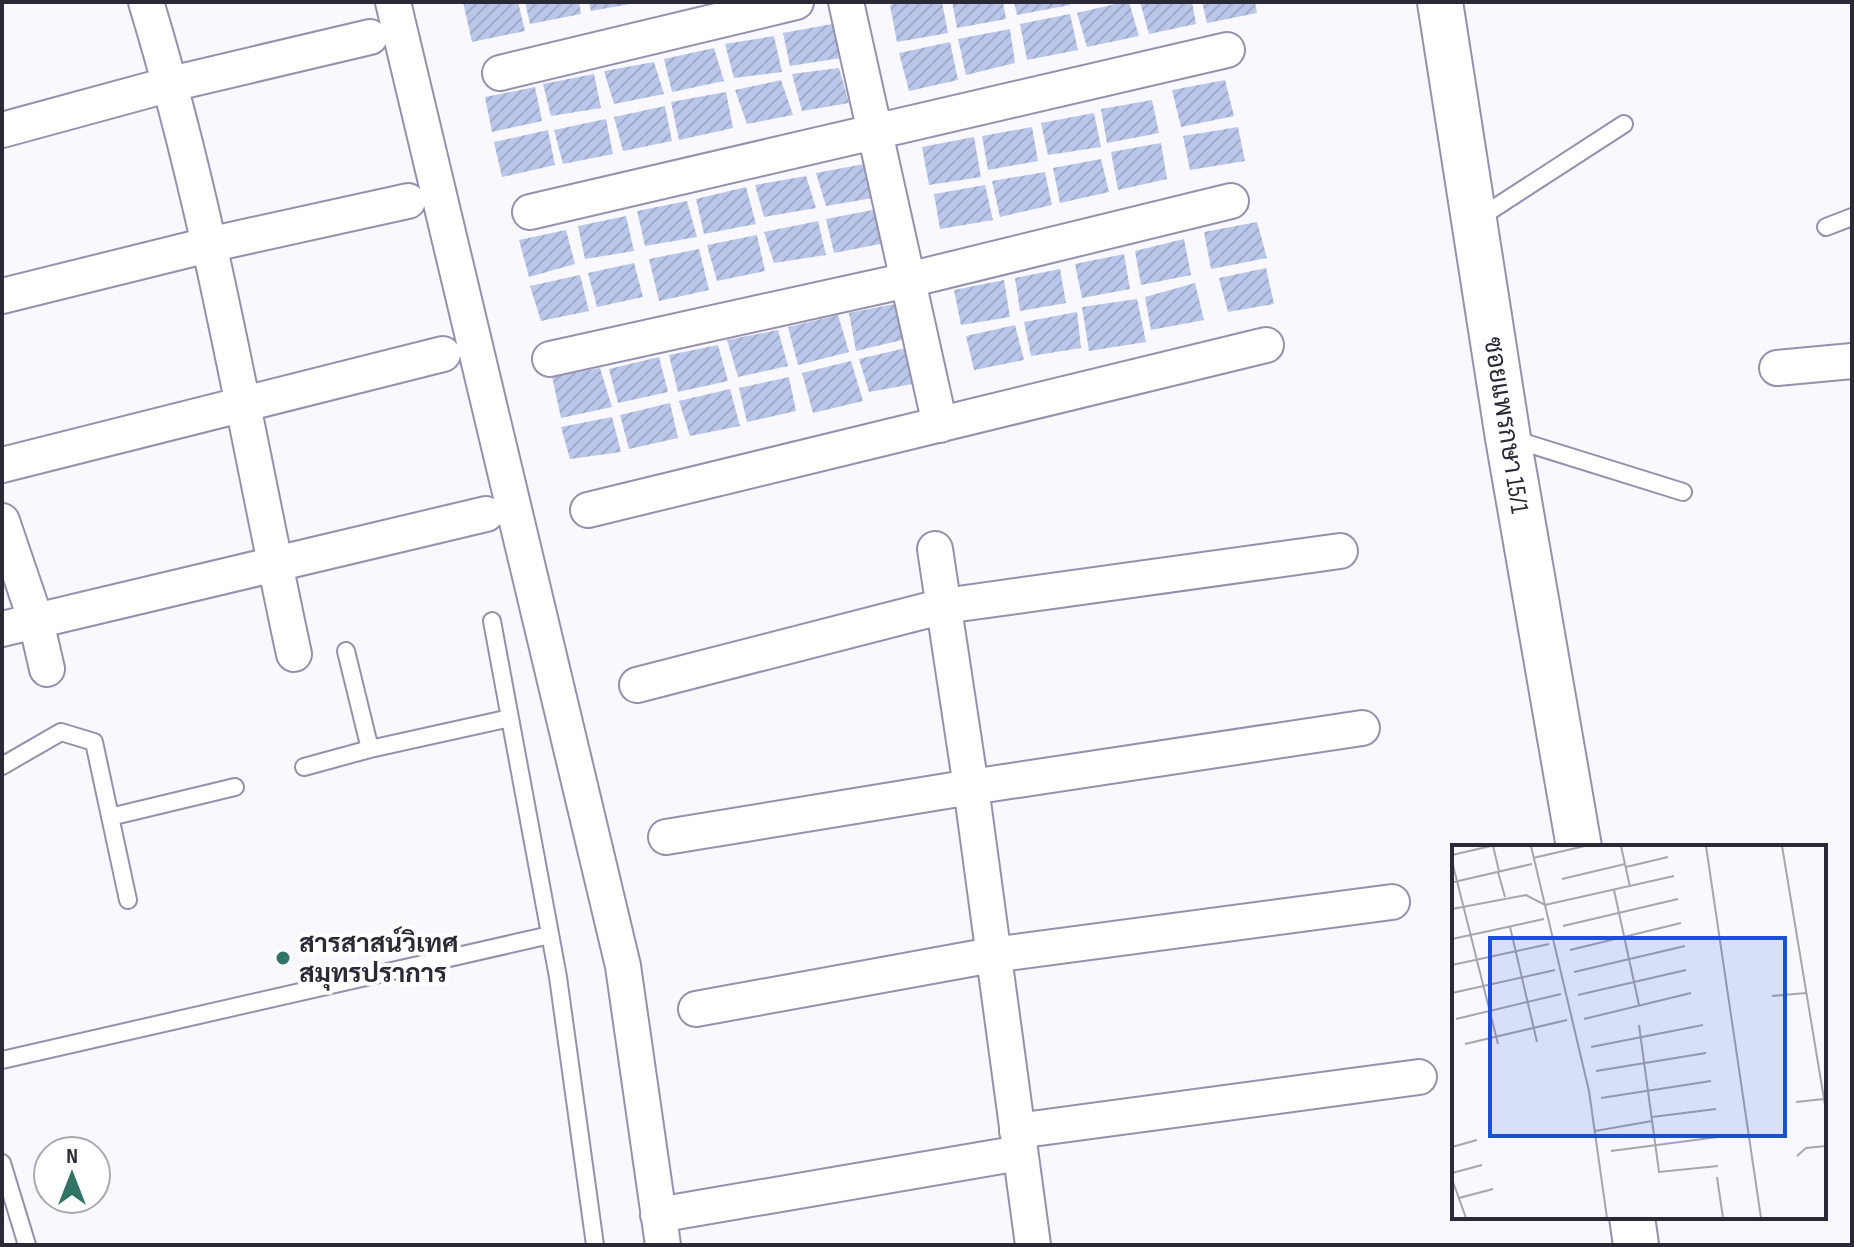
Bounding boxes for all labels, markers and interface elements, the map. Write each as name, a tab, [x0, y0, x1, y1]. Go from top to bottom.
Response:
street label: ซอยแพรกษา 15/1	[1476, 335, 1535, 516]
inset map	[1452, 845, 1826, 1219]
place label: สารสาสน์วิเทศ สมุทรปราการ	[299, 926, 458, 991]
marker: สารสาสน์วิเทศ สมุทรปราการ	[274, 949, 292, 967]
north arrow	[32, 1135, 112, 1215]
text: N	[66, 1143, 78, 1170]

